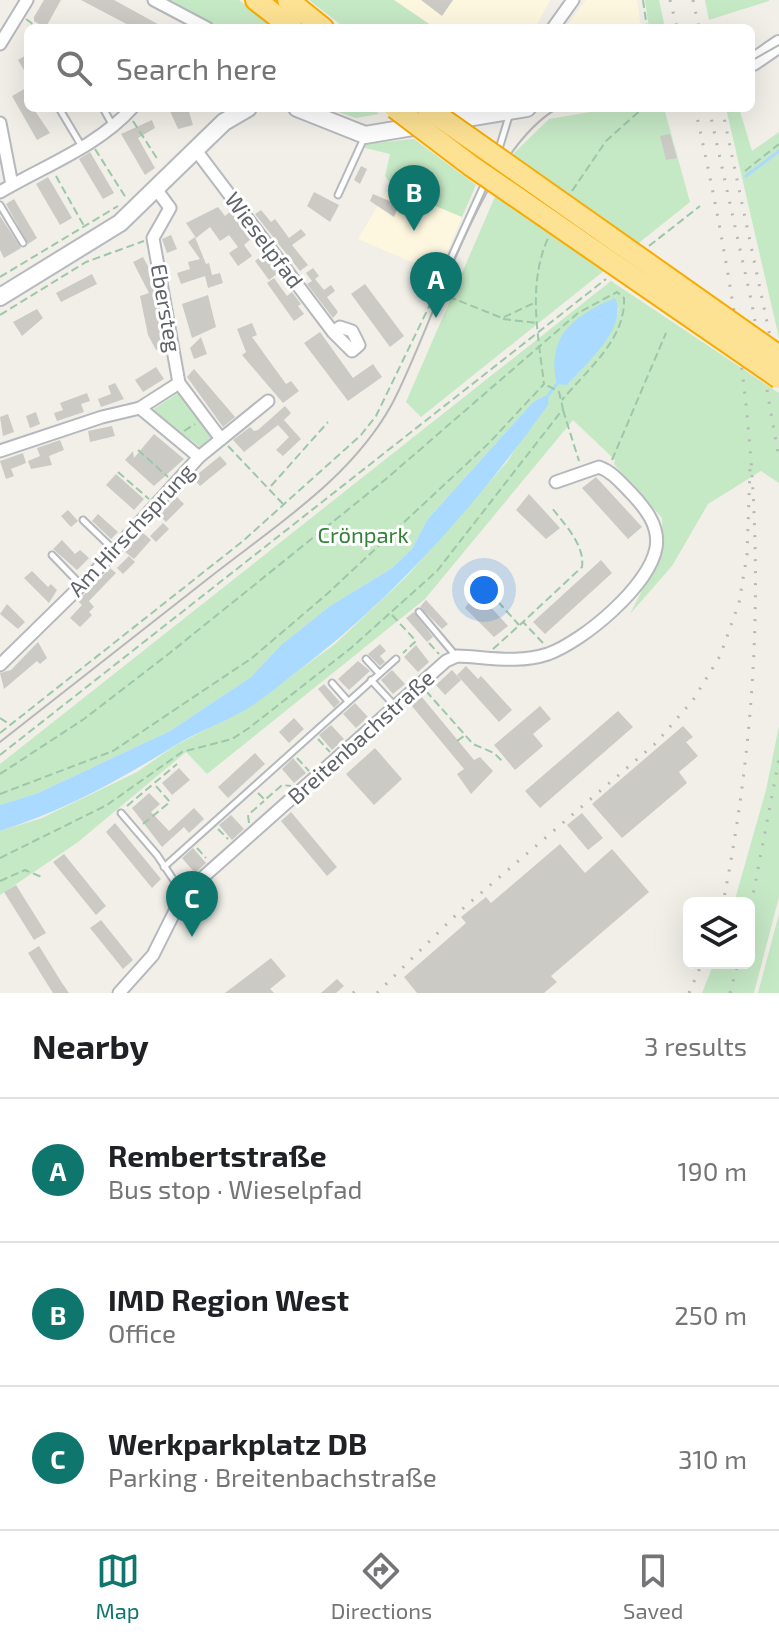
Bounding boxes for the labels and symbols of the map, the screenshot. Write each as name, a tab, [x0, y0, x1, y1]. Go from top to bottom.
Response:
pin: B	[388, 165, 440, 231]
street label: Wieselpfad	[220, 186, 309, 293]
pin: A	[410, 252, 462, 318]
street label: Ebersteg	[146, 262, 188, 354]
street label: Am Hirschsprung	[62, 458, 198, 601]
park label: Crönpark	[317, 521, 409, 547]
your location	[464, 570, 504, 610]
street label: Breitenbachstraße	[282, 664, 439, 809]
pin: C	[166, 871, 218, 937]

